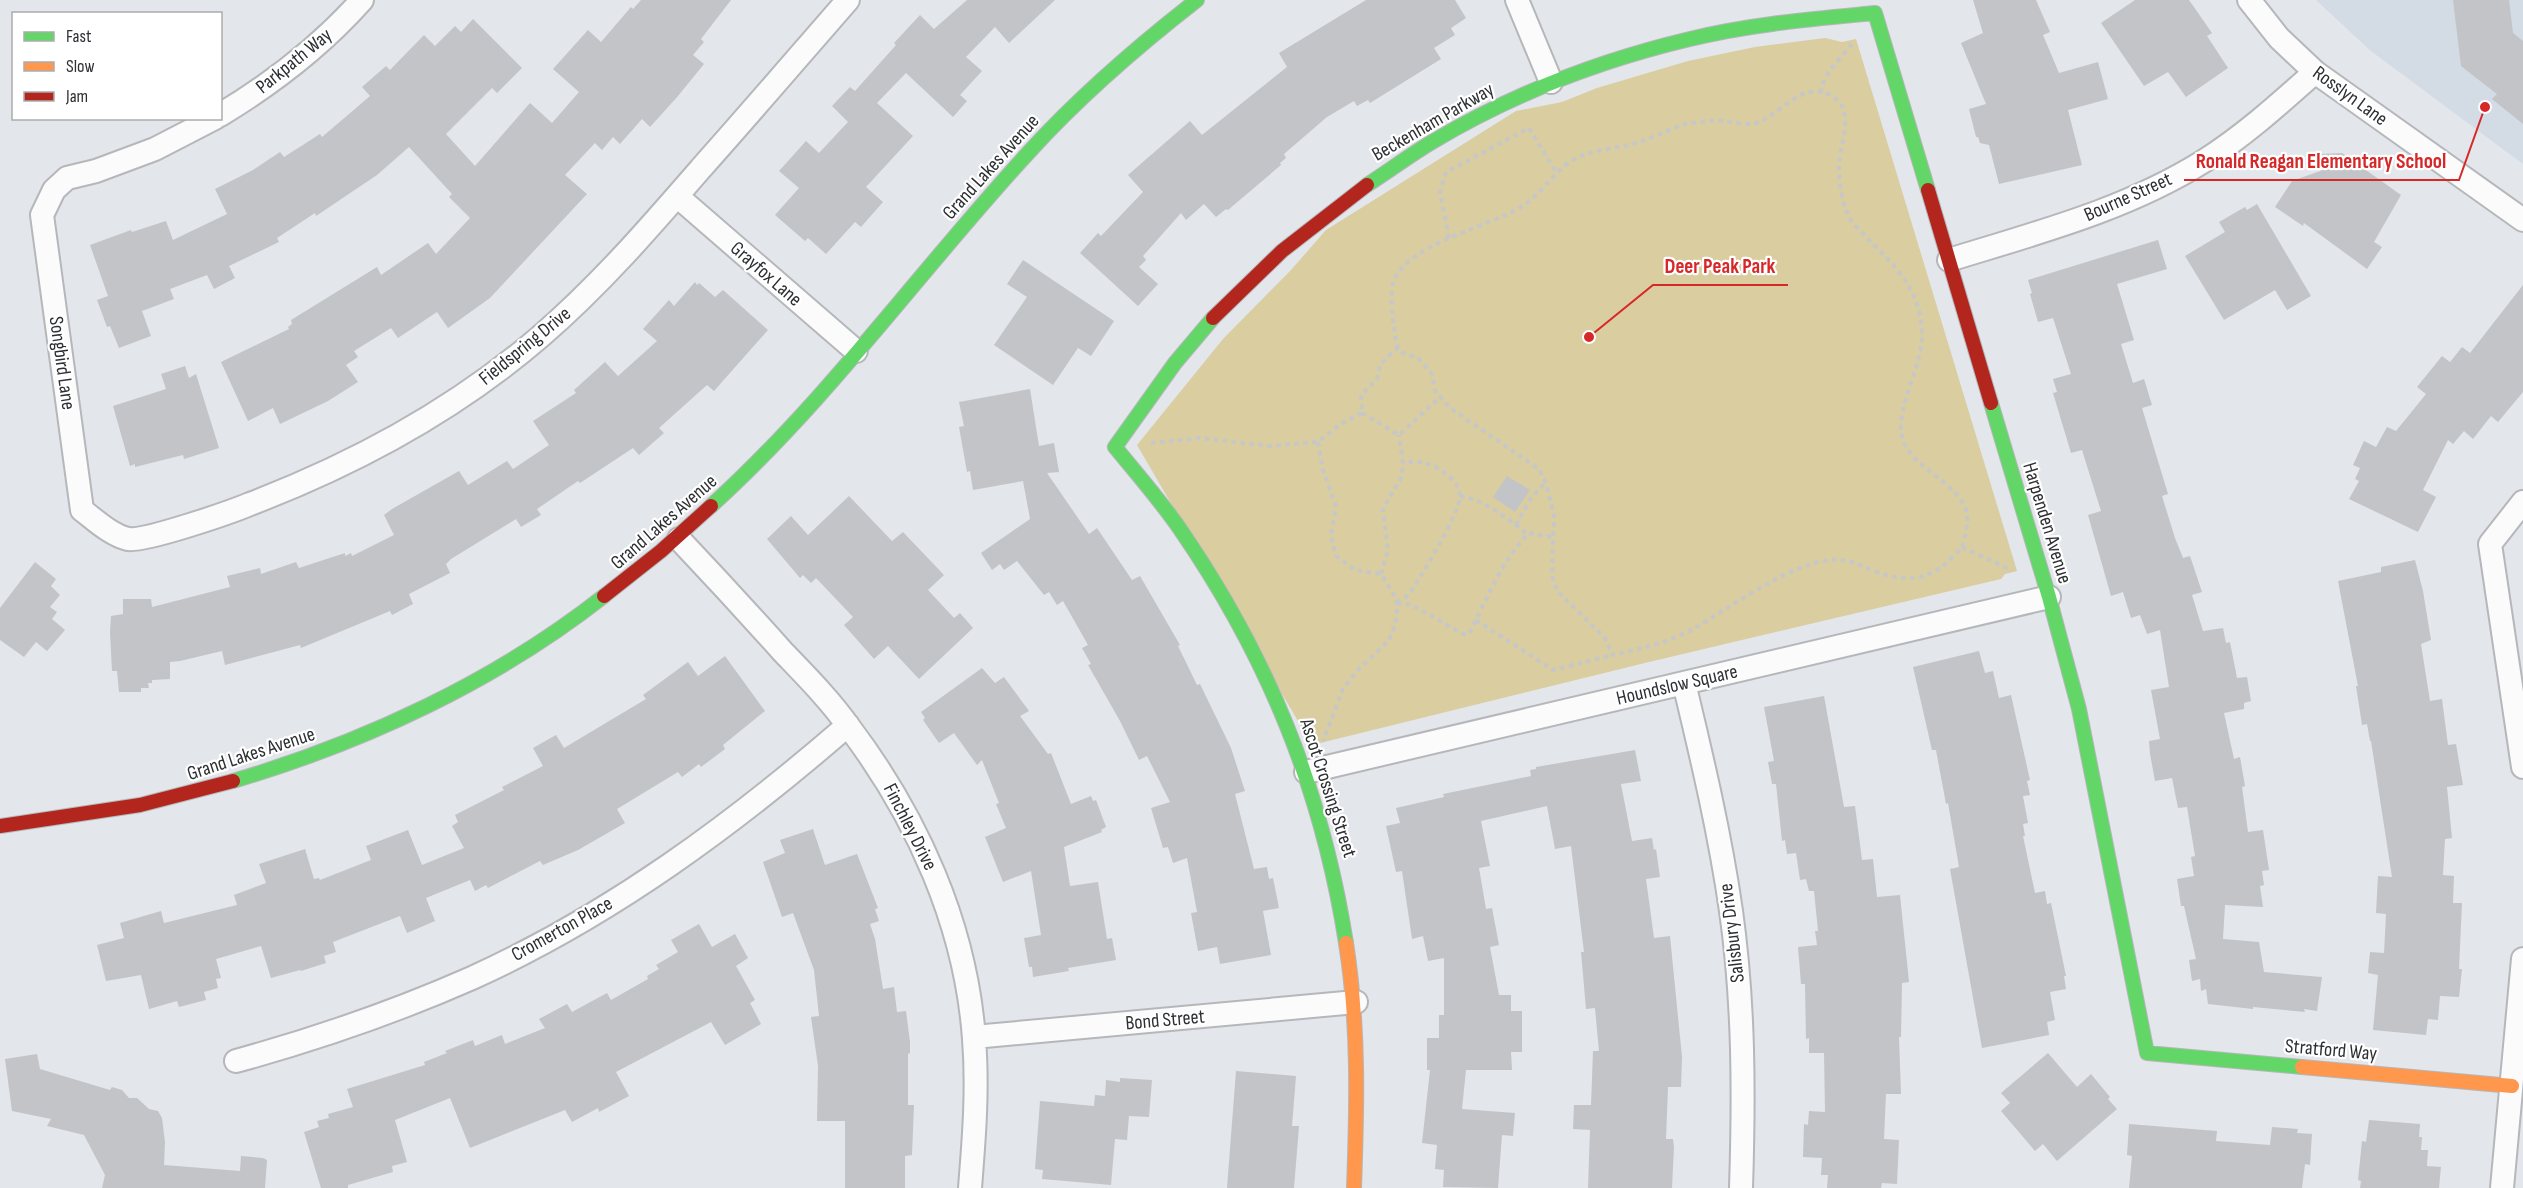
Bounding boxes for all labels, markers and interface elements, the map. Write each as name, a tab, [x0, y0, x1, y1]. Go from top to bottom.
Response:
legend	[12, 12, 222, 120]
street label: Parkpath Way	[251, 23, 337, 99]
text: Fast	[66, 26, 92, 47]
text: Slow	[66, 56, 95, 77]
street label: Rosslyn Lane	[2308, 61, 2392, 131]
street label: Beckenham Parkway	[1368, 77, 1498, 167]
text: Jam	[65, 86, 88, 107]
street label: Grand Lakes Avenue	[938, 110, 1044, 224]
callout: Ronald Reagan Elementary School	[2184, 141, 2459, 180]
text: Ronald Reagan Elementary School	[2196, 149, 2446, 174]
street label: Bourne Street	[2081, 167, 2175, 227]
street label: Grayfox Lane	[725, 236, 807, 312]
callout: Deer Peak Park	[1653, 246, 1788, 285]
text: Deer Peak Park	[1665, 254, 1776, 279]
street label: Fieldspring Drive	[474, 302, 576, 390]
street label: Songbird Lane	[44, 315, 80, 411]
street label: Harpenden Avenue	[2017, 459, 2077, 587]
street label: Grand Lakes Avenue	[606, 469, 722, 575]
street label: Houndslow Square	[1614, 659, 1740, 711]
street label: Ascot Crossing Street	[1294, 715, 1362, 860]
street label: Grand Lakes Avenue	[184, 722, 318, 786]
street label: Finchley Drive	[878, 780, 942, 874]
street label: Salisbury Drive	[1714, 882, 1750, 984]
street label: Cromerton Place	[507, 891, 617, 967]
street label: Bond Street	[1124, 1005, 1206, 1035]
street label: Stratford Way	[2284, 1034, 2378, 1066]

